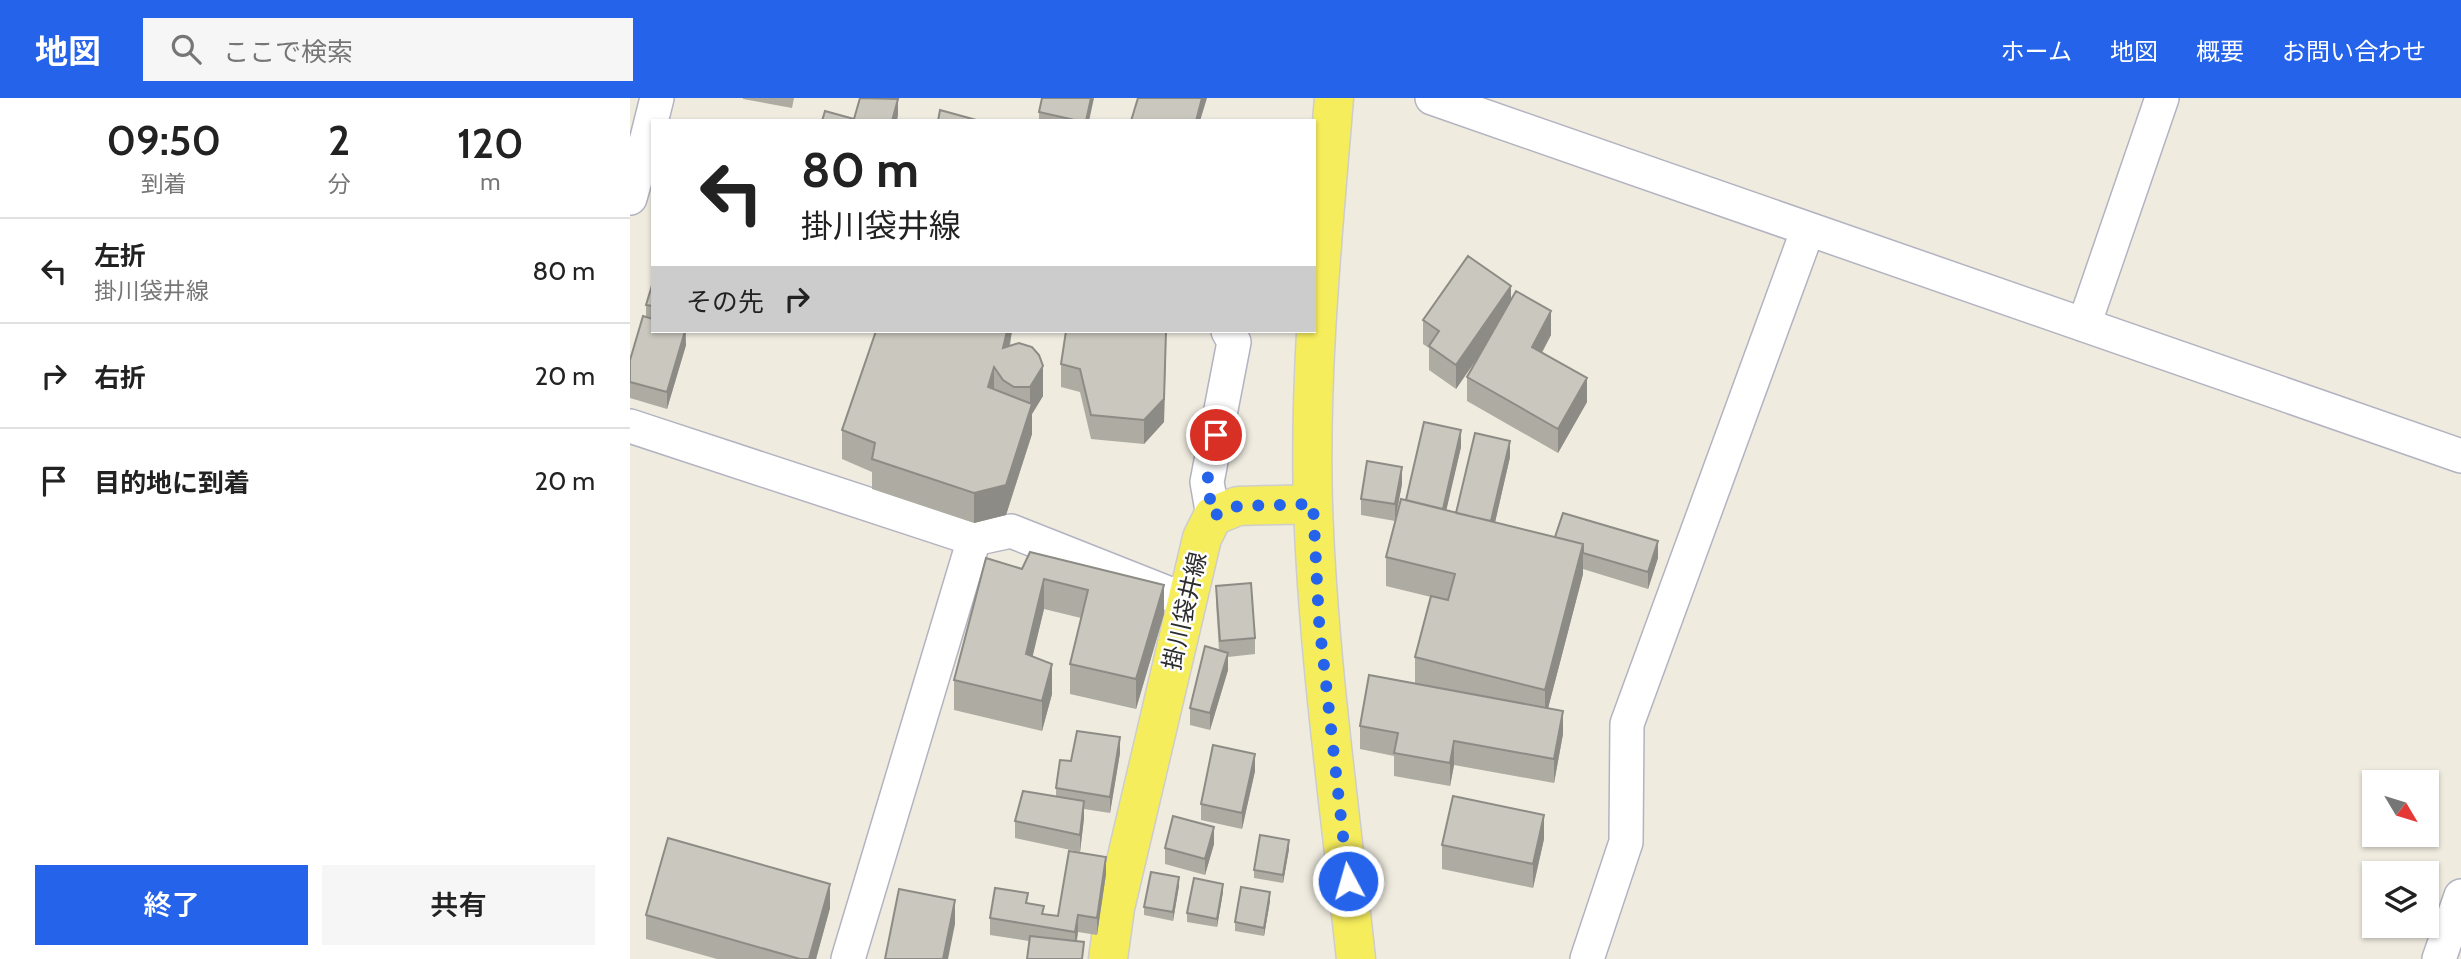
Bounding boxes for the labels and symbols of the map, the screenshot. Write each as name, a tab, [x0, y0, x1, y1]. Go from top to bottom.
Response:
pin	[1186, 405, 1246, 465]
street label: 掛川袋井線	[1157, 549, 1212, 673]
north arrow	[2362, 770, 2440, 847]
position arrow	[1311, 844, 1385, 918]

